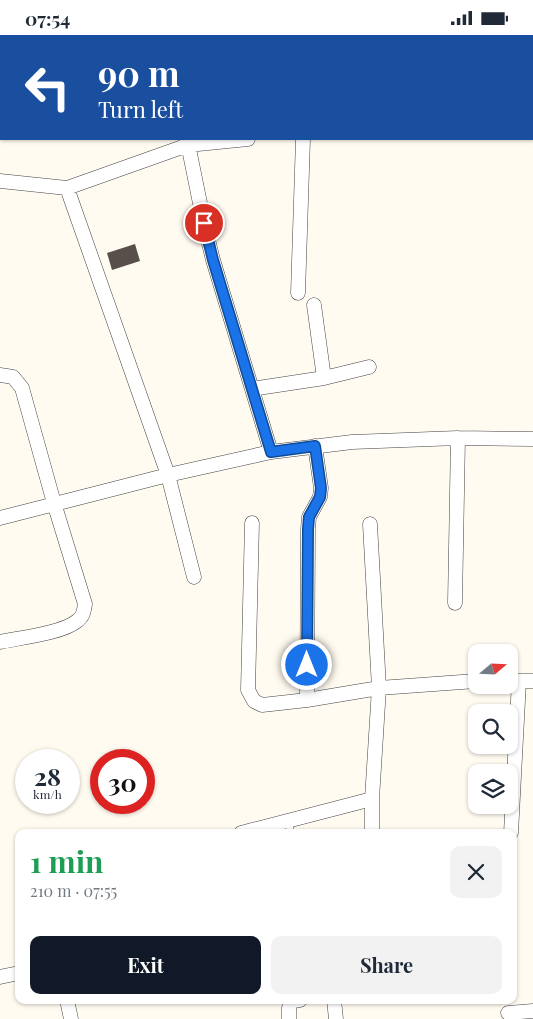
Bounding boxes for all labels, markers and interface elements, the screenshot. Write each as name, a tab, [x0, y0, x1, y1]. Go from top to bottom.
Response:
text: 07:54	[25, 5, 70, 31]
text: 90 m	[98, 49, 180, 96]
icon: left	[15, 55, 80, 120]
text: Turn left	[98, 94, 183, 124]
pin	[183, 202, 225, 244]
icon: arrive	[190, 209, 218, 237]
position arrow	[280, 638, 332, 690]
north arrow	[468, 644, 518, 694]
map controls	[468, 644, 518, 814]
button: search	[468, 704, 518, 754]
speed limit sign: 30	[90, 749, 155, 814]
text: 28	[34, 759, 61, 792]
button: layers	[468, 764, 518, 814]
text: km/h	[33, 786, 62, 802]
text: 1 min	[30, 841, 104, 881]
button: close	[450, 846, 502, 898]
text: 210 m · 07:55	[30, 880, 117, 901]
button: Exit	[30, 936, 261, 994]
button: Share	[271, 936, 502, 994]

